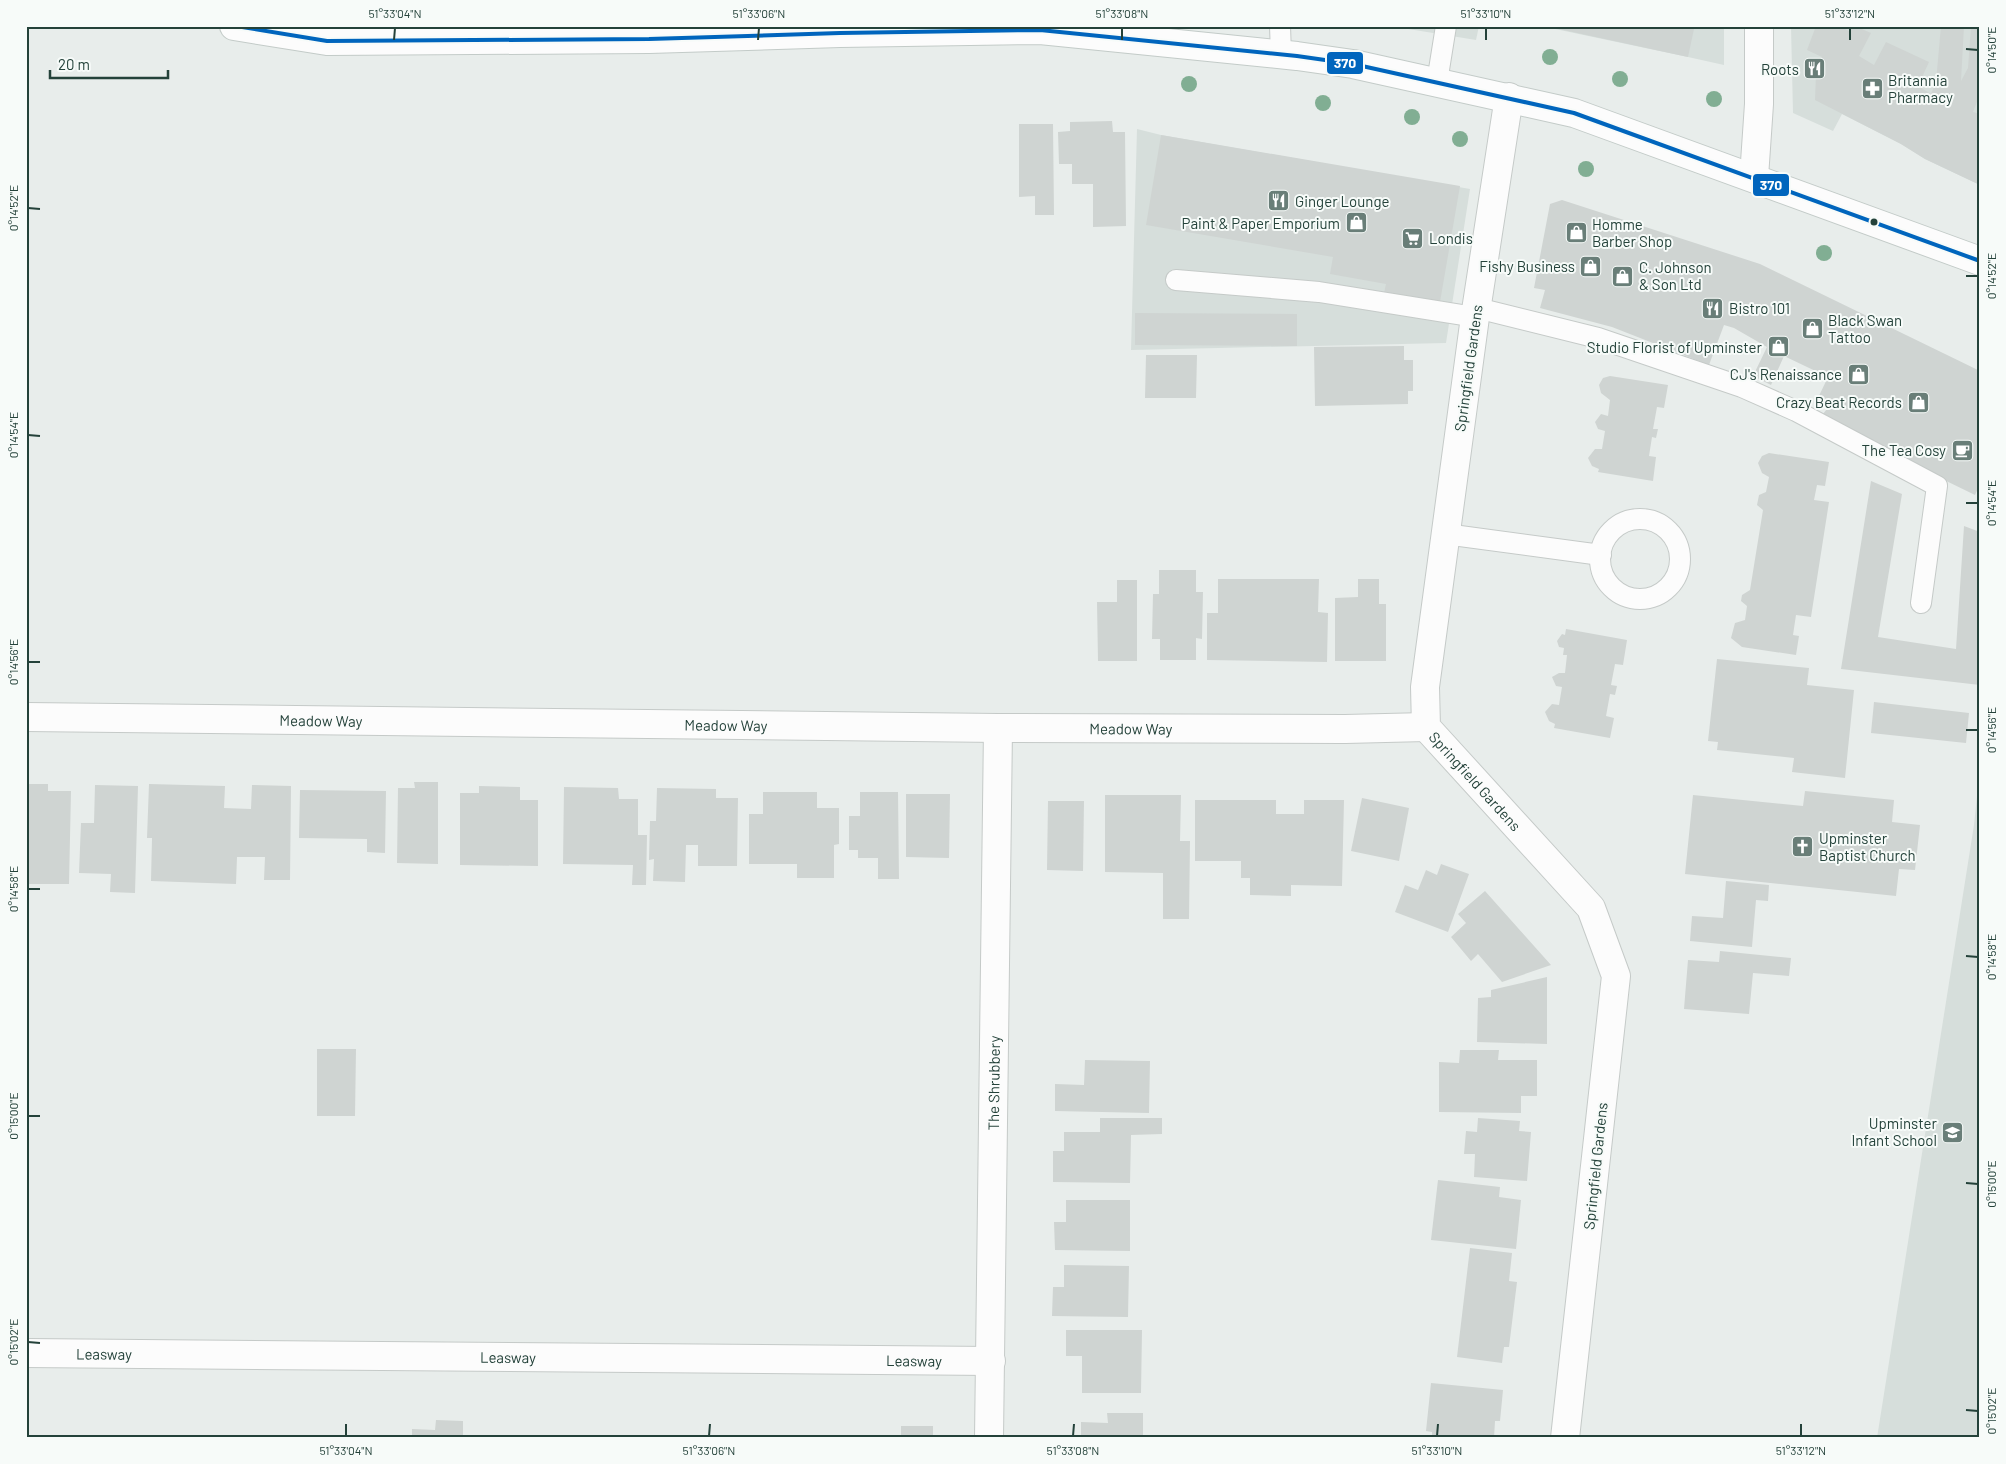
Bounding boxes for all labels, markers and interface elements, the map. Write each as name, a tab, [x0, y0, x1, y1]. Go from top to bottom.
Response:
text: 51°33'04"N	[368, 6, 422, 20]
text: 51°33'06"N	[733, 6, 785, 20]
text: 51°33'08"N	[1096, 6, 1148, 20]
text: 51°33'10"N	[1461, 6, 1511, 20]
text: 51°33'12"N	[1825, 6, 1875, 20]
text: 0°14'50"E	[1984, 27, 1998, 73]
scale bar	[50, 48, 168, 80]
line badge: 370	[1326, 51, 1364, 75]
text: 370	[1334, 54, 1356, 71]
text: 20 m	[58, 55, 90, 73]
restaurant icon: Roots	[1803, 57, 1827, 81]
place label: Roots	[1761, 60, 1799, 78]
place label: Britannia Pharmacy	[1888, 71, 1953, 106]
pharmacy icon: Britannia Pharmacy	[1860, 77, 1884, 101]
line badge: 370	[1752, 173, 1790, 197]
text: 370	[1760, 176, 1782, 193]
text: 0°14'52"E	[6, 185, 20, 231]
restaurant icon: Ginger Lounge	[1267, 189, 1291, 213]
place label: Ginger Lounge	[1295, 192, 1389, 210]
shop icon: Paint & Paper Emporium	[1344, 211, 1368, 235]
place label: Paint & Paper Emporium	[1182, 214, 1340, 232]
place label: Homme Barber Shop	[1592, 215, 1672, 250]
unlabelled marker	[1869, 217, 1879, 227]
shop icon: Homme Barber Shop	[1564, 221, 1588, 245]
supermarket icon: Londis	[1401, 226, 1425, 250]
place label: Londis	[1429, 229, 1473, 247]
text: 0°14'52"E	[1984, 253, 1998, 299]
shop icon: Fishy Business	[1579, 254, 1603, 278]
place label: Fishy Business	[1479, 257, 1575, 275]
place label: C. Johnson & Son Ltd	[1639, 258, 1712, 293]
shop icon: C. Johnson & Son Ltd	[1611, 264, 1635, 288]
restaurant icon: Bistro 101	[1701, 296, 1725, 320]
place label: Bistro 101	[1729, 299, 1790, 317]
street label: Springfield Gardens	[1450, 303, 1486, 433]
place label: Black Swan Tattoo	[1828, 311, 1902, 346]
shop icon: Black Swan Tattoo	[1800, 317, 1824, 341]
shop icon: Studio Florist of Upminster	[1766, 335, 1790, 359]
place label: Studio Florist of Upminster	[1587, 338, 1763, 356]
shop icon: CJ's Renaissance	[1846, 362, 1870, 386]
place label: CJ's Renaissance	[1730, 365, 1842, 383]
shop icon: Crazy Beat Records	[1906, 390, 1930, 414]
place label: Crazy Beat Records	[1776, 393, 1902, 411]
text: 0°14'54"E	[6, 412, 20, 458]
cafe icon: The Tea Cosy	[1950, 438, 1974, 462]
place label: The Tea Cosy	[1861, 441, 1946, 459]
text: 0°14'54"E	[1984, 480, 1998, 526]
text: 0°14'56"E	[6, 639, 20, 685]
text: 0°14'56"E	[1984, 707, 1998, 753]
street label: Meadow Way	[279, 711, 363, 730]
street label: Meadow Way	[684, 715, 768, 734]
street label: Meadow Way	[1089, 719, 1173, 738]
street label: Springfield Gardens	[1425, 728, 1525, 834]
place label: Upminster Baptist Church	[1819, 829, 1916, 864]
church icon: Upminster Baptist Church	[1791, 835, 1815, 859]
text: 0°14'58"E	[6, 866, 20, 912]
text: 0°14'58"E	[1984, 934, 1998, 980]
street label: The Shrubbery	[984, 1035, 1003, 1131]
text: 0°15'00"E	[6, 1092, 20, 1140]
street label: Springfield Gardens	[1579, 1101, 1611, 1231]
place label: Upminster Infant School	[1851, 1114, 1938, 1149]
school or university icon: Upminster Infant School	[1941, 1120, 1965, 1144]
text: 0°15'00"E	[1984, 1160, 1998, 1208]
text: 0°15'02"E	[6, 1319, 20, 1365]
street label: Leasway	[76, 1344, 132, 1363]
street label: Leasway	[480, 1348, 536, 1366]
street label: Leasway	[886, 1351, 942, 1370]
text: 0°15'02"E	[1984, 1388, 1998, 1434]
text: 51°33'04"N	[319, 1443, 373, 1457]
text: 51°33'06"N	[683, 1443, 735, 1457]
text: 51°33'08"N	[1047, 1443, 1099, 1457]
text: 51°33'10"N	[1412, 1443, 1462, 1457]
text: 51°33'12"N	[1776, 1443, 1826, 1457]

